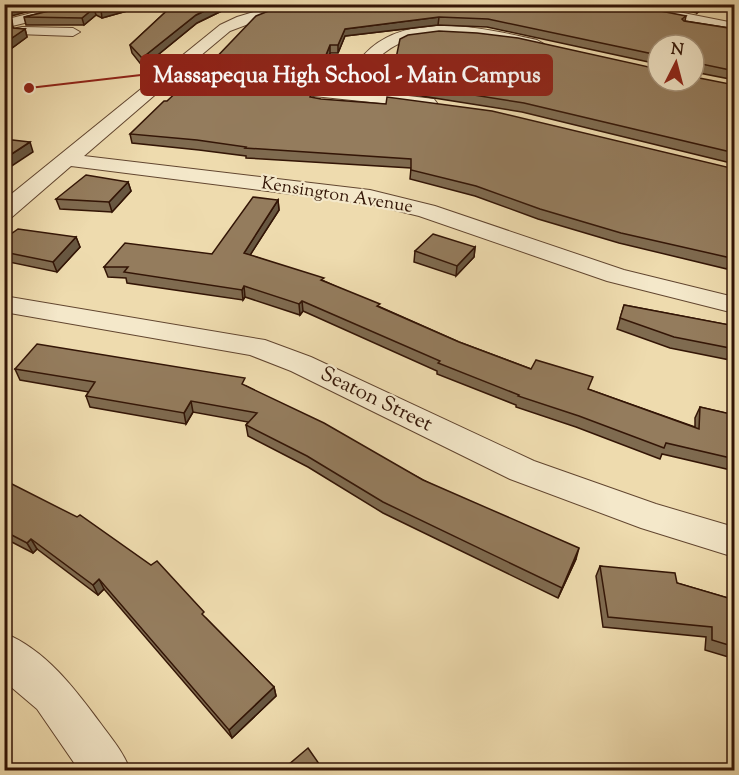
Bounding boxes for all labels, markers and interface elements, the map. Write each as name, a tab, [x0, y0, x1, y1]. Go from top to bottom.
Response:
north arrow	[646, 33, 706, 93]
text: N	[670, 38, 685, 63]
callout: Massapequa High School - Main Campus	[141, 55, 552, 95]
text: Massapequa High School - Main Campus	[153, 61, 541, 93]
street label: Kensington Avenue	[259, 171, 415, 221]
street label: Seaton Street	[315, 360, 437, 440]

